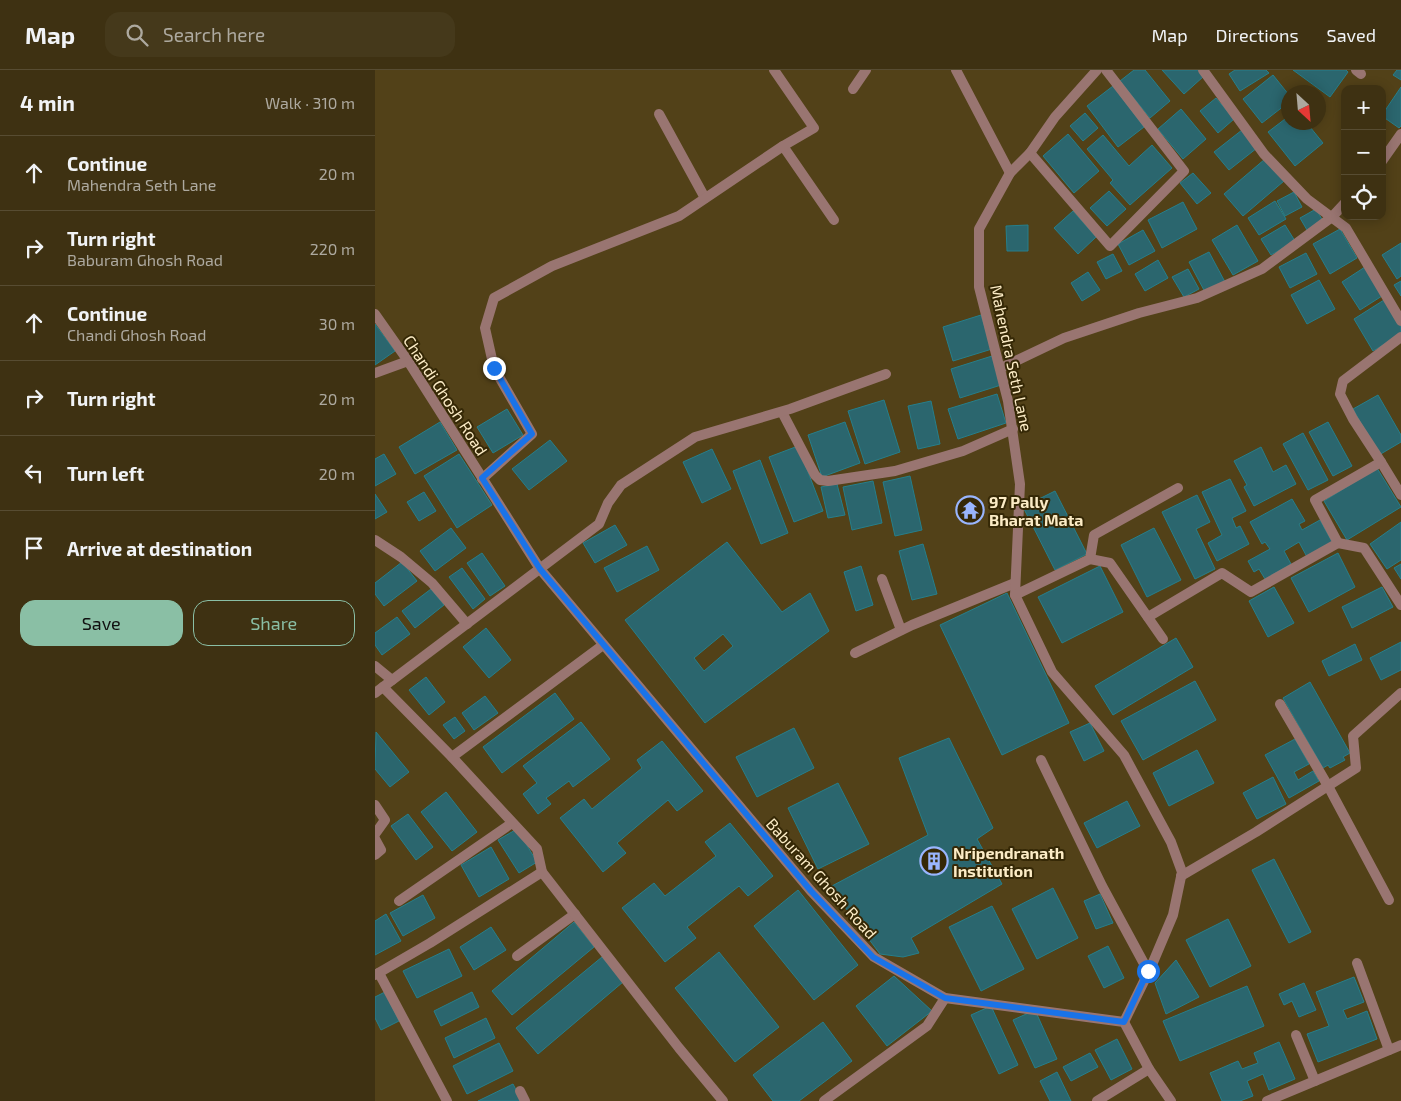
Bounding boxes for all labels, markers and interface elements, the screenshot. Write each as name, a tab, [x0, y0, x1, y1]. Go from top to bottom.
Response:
search box	[105, 12, 455, 57]
text: Map	[25, 20, 75, 49]
icon: search	[123, 21, 151, 49]
text: Search here	[163, 23, 265, 46]
text: Map	[1151, 24, 1188, 46]
text: Directions	[1216, 24, 1299, 46]
text: Saved	[1327, 24, 1376, 46]
north arrow	[1281, 85, 1326, 130]
map controls	[1341, 85, 1386, 220]
button: +	[1341, 85, 1386, 130]
text: 4 min	[20, 90, 75, 115]
text: Walk · 310 m	[265, 93, 355, 112]
button: −	[1341, 130, 1386, 175]
text: Continue	[67, 152, 147, 175]
icon: ahead	[20, 159, 48, 187]
text: 20 m	[319, 164, 355, 183]
text: Mahendra Seth Lane	[67, 175, 216, 194]
button: locate	[1341, 175, 1386, 220]
text: Turn right	[67, 227, 155, 250]
icon: right	[20, 234, 48, 262]
text: 220 m	[310, 239, 355, 258]
text: Baburam Ghosh Road	[67, 250, 223, 269]
street label: Mahendra Seth Lane	[987, 283, 1037, 433]
text: Continue	[67, 302, 147, 325]
icon: ahead	[20, 309, 48, 337]
text: 30 m	[319, 314, 355, 333]
text: Chandi Ghosh Road	[67, 325, 206, 344]
street label: Chandi Ghosh Road	[400, 331, 492, 459]
route end	[483, 357, 506, 380]
icon: right	[20, 384, 48, 412]
text: Turn right	[67, 387, 155, 410]
text: 20 m	[319, 389, 355, 408]
icon: left	[20, 459, 48, 487]
text: Turn left	[67, 462, 144, 485]
text: 20 m	[319, 464, 355, 483]
place label: 97 Pally Bharat Mata	[989, 492, 1083, 529]
temple icon: 97 Pally Bharat Mata	[955, 495, 985, 525]
icon: arrive	[20, 534, 48, 562]
text: Arrive at destination	[67, 537, 252, 560]
button: Save	[20, 600, 183, 646]
button: Share	[193, 600, 355, 646]
street label: Baburam Ghosh Road	[763, 814, 881, 942]
place label: Nripendranath Institution	[953, 843, 1064, 880]
building icon: Nripendranath Institution	[919, 846, 949, 876]
route start	[1137, 960, 1160, 983]

